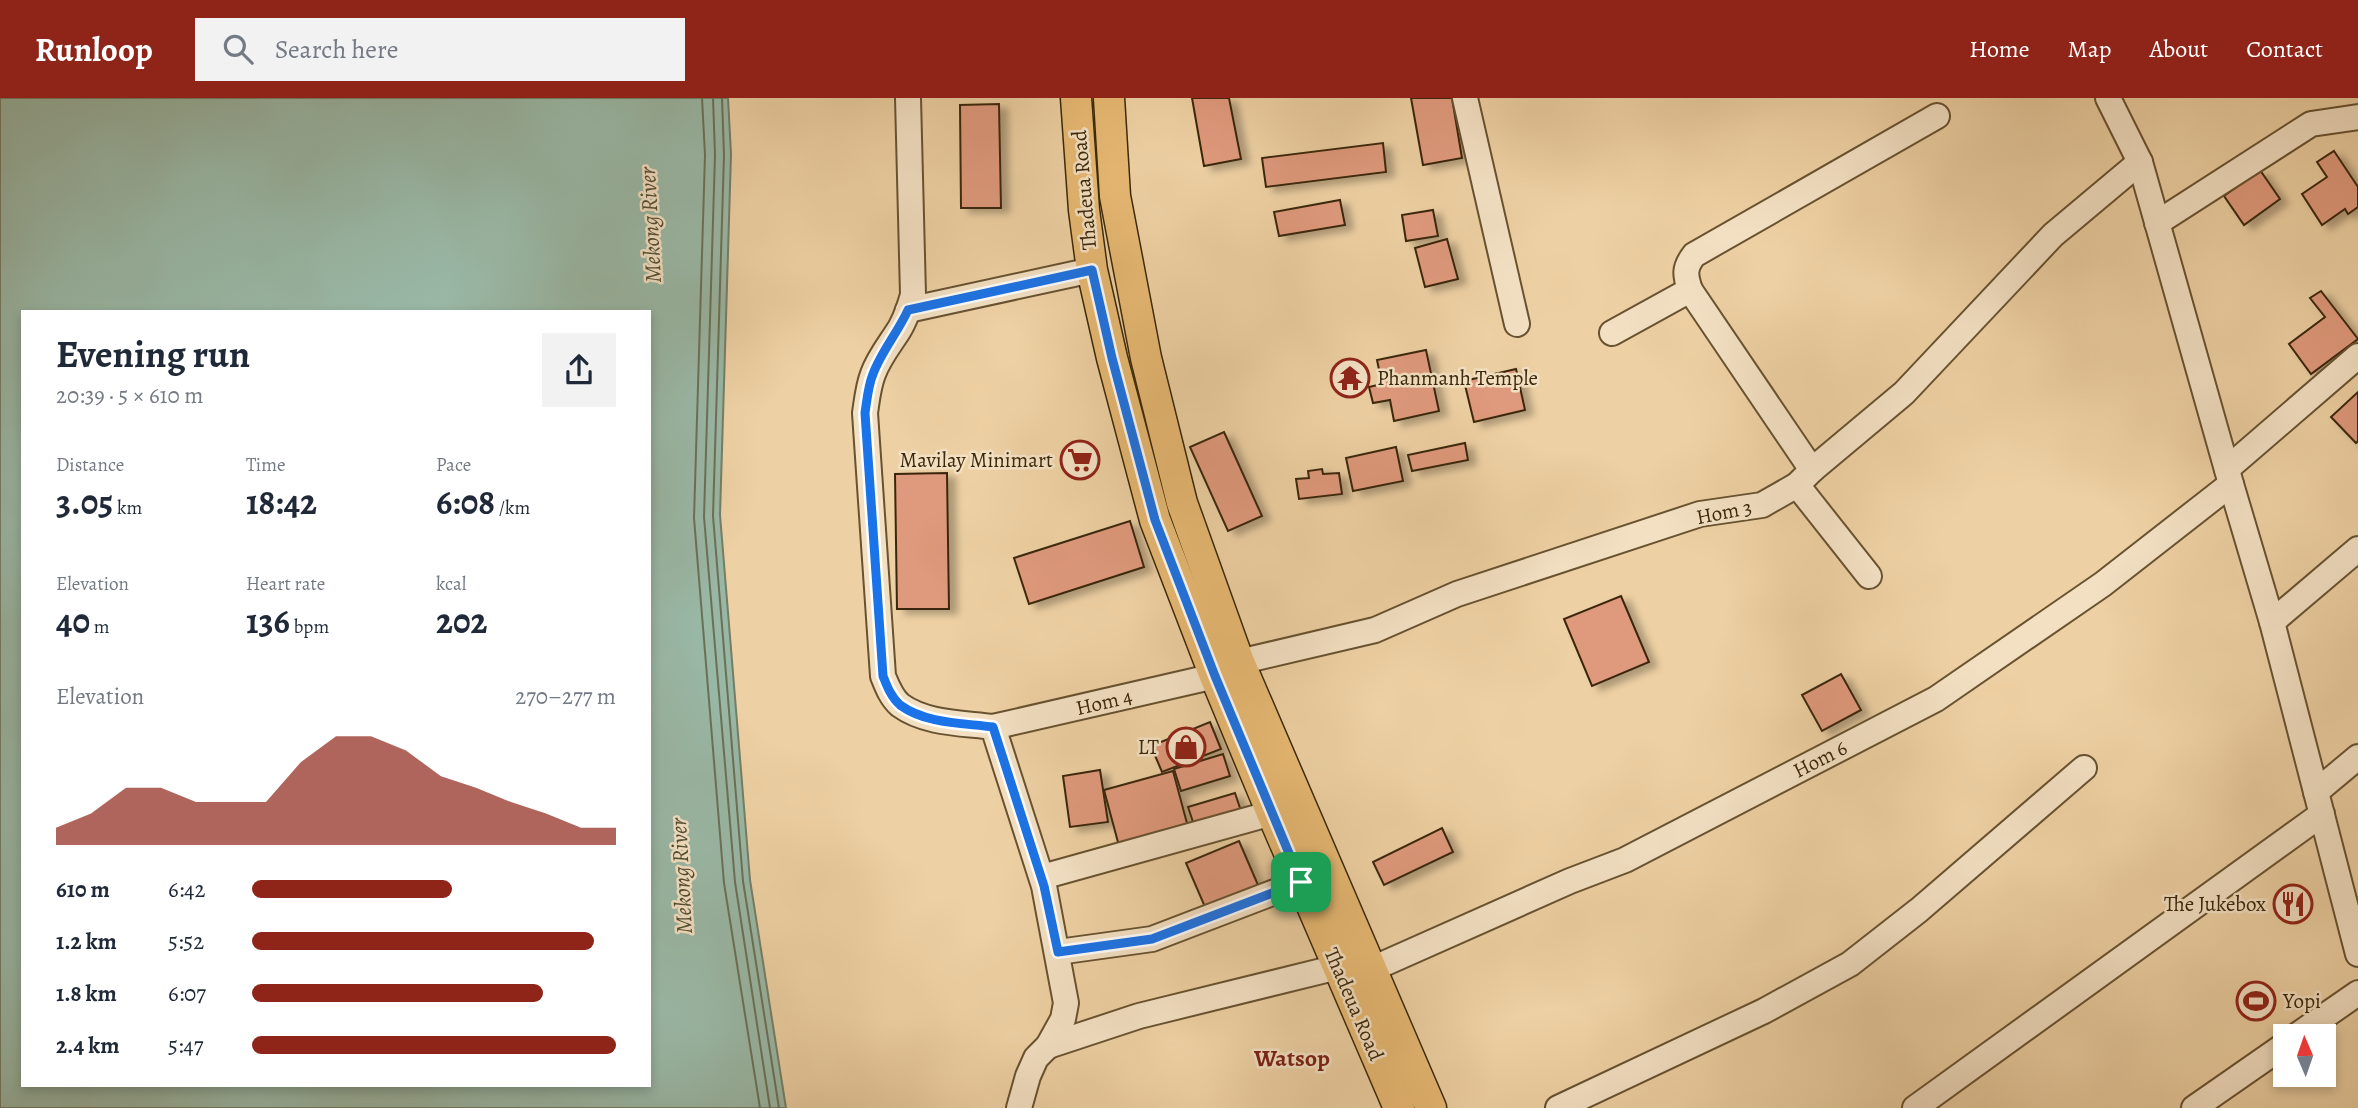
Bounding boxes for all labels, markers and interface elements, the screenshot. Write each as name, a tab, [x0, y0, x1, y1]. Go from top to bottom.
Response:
search box	[195, 18, 685, 81]
text: Runloop	[35, 27, 153, 72]
icon: search	[219, 30, 257, 68]
text: Search here	[275, 32, 398, 67]
text: Home	[1969, 33, 2030, 65]
text: Map	[2068, 33, 2112, 65]
text: About	[2150, 33, 2208, 65]
text: Contact	[2246, 33, 2323, 65]
street label: Thadeua Road	[1065, 128, 1103, 251]
water label: Mekong River	[632, 165, 669, 284]
text: Evening run	[56, 328, 250, 380]
button: share	[542, 333, 616, 407]
temple icon: Phanmanh Temple	[1329, 357, 1371, 399]
place label: Phanmanh Temple	[1377, 364, 1538, 392]
text: 20:39 · 5 × 610 m	[56, 380, 203, 411]
supermarket icon: Mavilay Minimart	[1059, 439, 1101, 481]
place label: Mavilay Minimart	[900, 446, 1053, 474]
text: Distance	[56, 452, 124, 478]
text: Time	[246, 452, 285, 478]
text: Pace	[436, 452, 471, 478]
text: 3.05	[56, 478, 113, 526]
text: 18:42	[246, 478, 317, 526]
text: 6:08	[436, 478, 495, 526]
street label: Hom 3	[1694, 493, 1754, 531]
text: km	[113, 495, 142, 521]
text: /km	[495, 495, 530, 521]
text: Elevation	[56, 571, 129, 597]
text: Heart rate	[246, 571, 325, 597]
text: kcal	[436, 571, 466, 597]
text: 40	[56, 597, 90, 645]
text: 136	[246, 597, 290, 645]
text: 202	[436, 597, 487, 645]
text: m	[90, 614, 110, 640]
text: bpm	[290, 614, 329, 640]
text: Elevation	[56, 681, 144, 712]
text: 270–277 m	[515, 681, 616, 712]
street label: Hom 4	[1073, 682, 1135, 722]
shop icon: LT	[1165, 726, 1207, 768]
place label: LT	[1138, 733, 1160, 761]
street label: Hom 6	[1788, 733, 1852, 784]
water label: Mekong River	[663, 816, 700, 935]
pin	[1271, 852, 1331, 912]
icon: arrive	[1282, 863, 1320, 901]
text: 610 m	[56, 874, 110, 905]
text: 6:42	[168, 874, 205, 905]
restaurant icon: The Jukebox	[2272, 883, 2314, 925]
place label: The Jukebox	[2164, 890, 2266, 918]
text: 1.2 km	[56, 926, 117, 957]
text: 5:52	[168, 926, 204, 957]
street label: Thadeua Road	[1318, 943, 1391, 1065]
text: 1.8 km	[56, 978, 117, 1009]
text: 6:07	[168, 978, 206, 1009]
sports icon: Yopi	[2235, 980, 2277, 1022]
place label: Yopi	[2282, 987, 2321, 1015]
north arrow	[2273, 1024, 2336, 1087]
map controls	[2273, 1024, 2336, 1087]
text: 2.4 km	[56, 1030, 119, 1061]
text: 5:47	[168, 1030, 203, 1061]
district label: Watsop	[1253, 1042, 1330, 1074]

